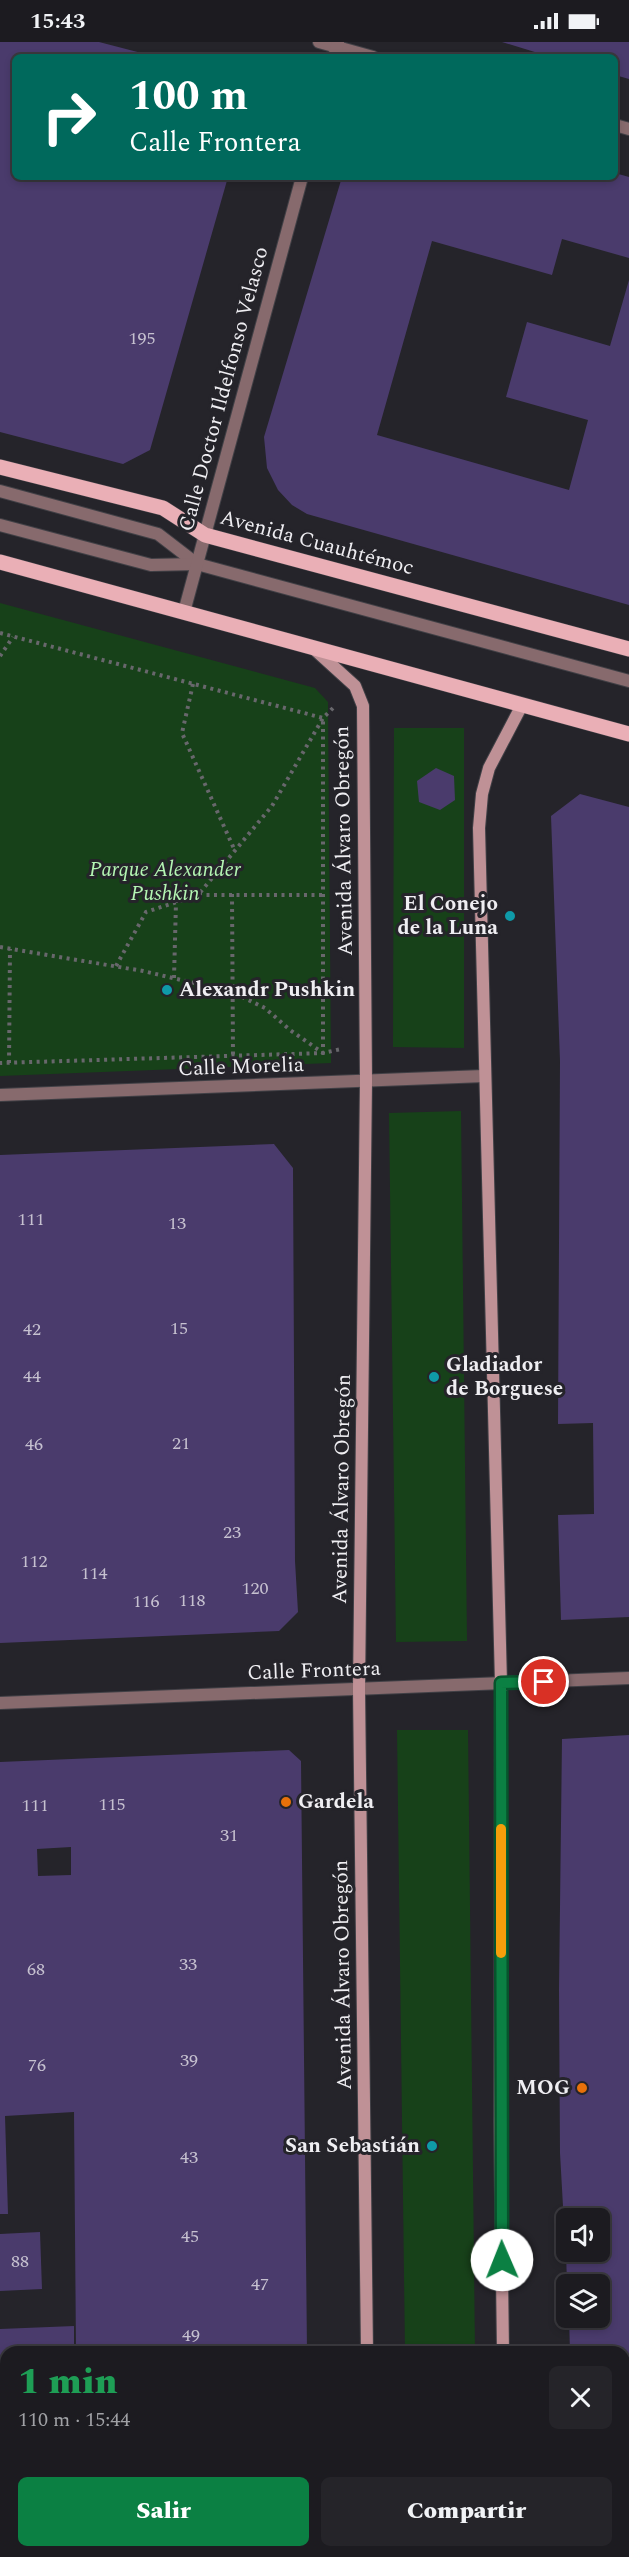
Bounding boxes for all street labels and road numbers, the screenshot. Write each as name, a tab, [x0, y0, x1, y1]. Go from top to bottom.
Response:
street label: Calle Doctor Ildelfonso Velasco	[171, 243, 277, 535]
street label: Avenida Cuauhtémoc	[216, 502, 418, 584]
street label: Avenida Álvaro Obregón	[326, 726, 362, 956]
street label: Calle Morelia	[177, 1049, 305, 1085]
street label: Avenida Álvaro Obregón	[324, 1374, 360, 1604]
street label: Calle Frontera	[247, 1653, 382, 1689]
street label: Avenida Álvaro Obregón	[325, 1860, 361, 2090]

